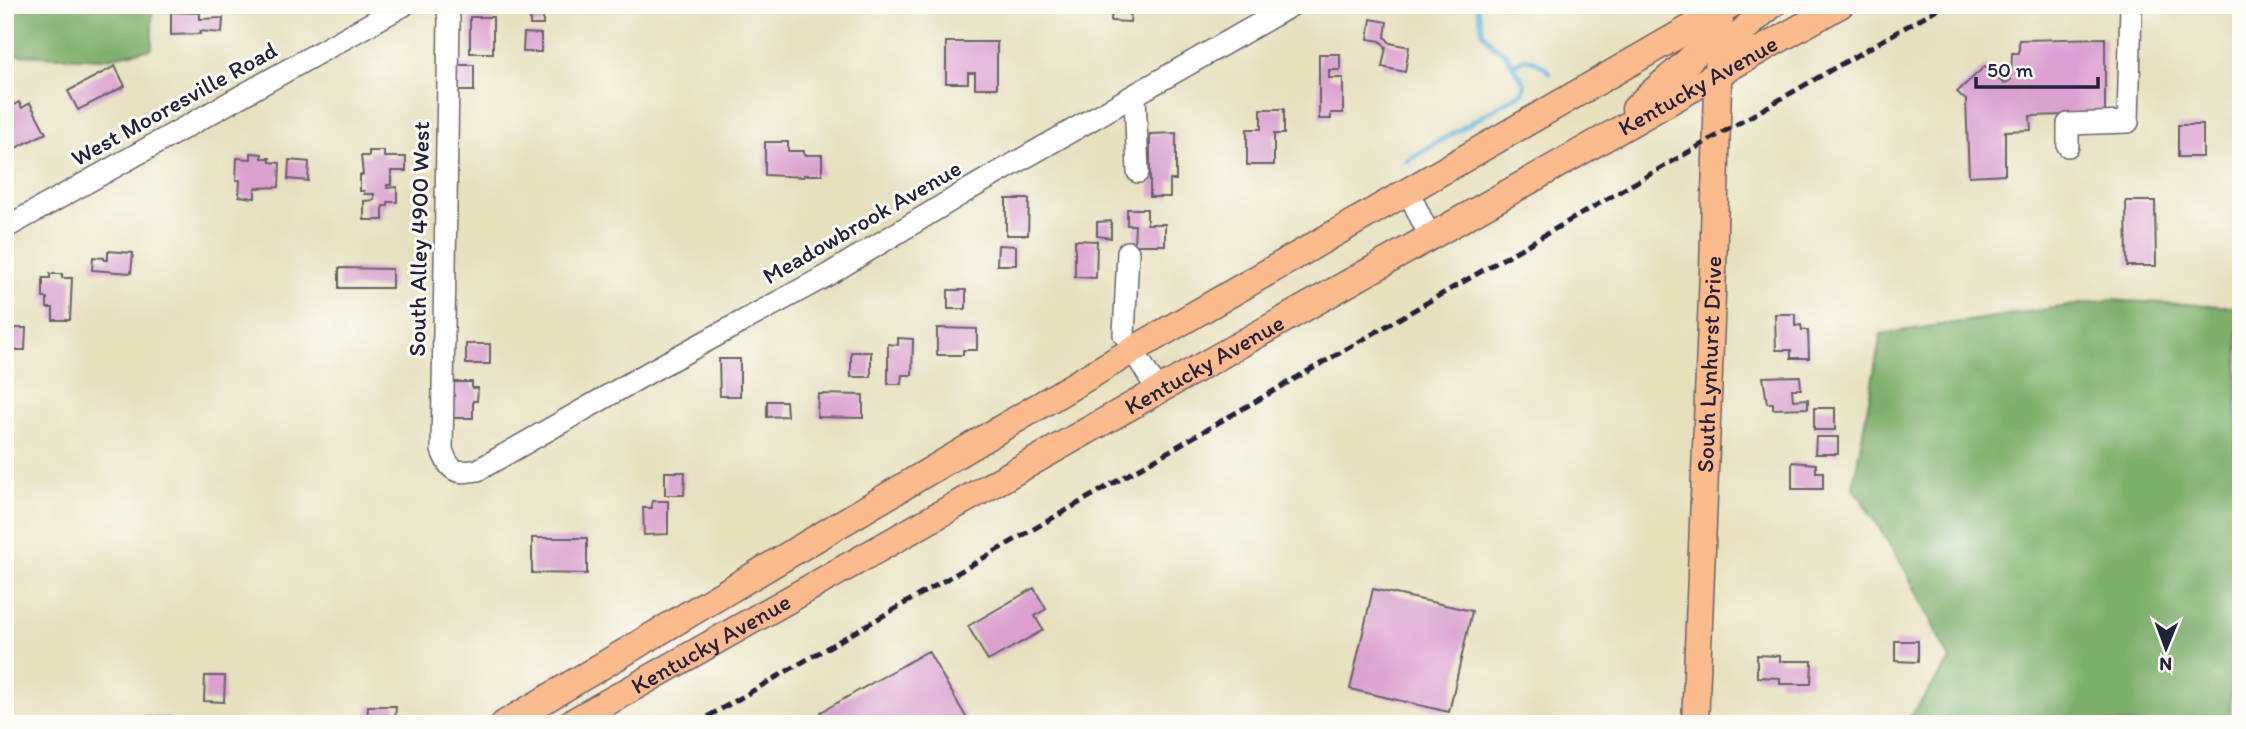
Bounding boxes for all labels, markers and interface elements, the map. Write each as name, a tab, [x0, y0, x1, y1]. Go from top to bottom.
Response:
street label: Kentucky Avenue	[1613, 28, 1783, 142]
street label: West Mooresville Road	[66, 35, 282, 172]
scale bar	[1976, 46, 2099, 90]
text: 50 m	[1987, 57, 2034, 82]
street label: South Alley 4900 West	[402, 121, 435, 357]
street label: Meadowbrook Avenue	[757, 153, 966, 290]
street label: South Lynhurst Drive	[1690, 255, 1727, 473]
street label: Kentucky Avenue	[1119, 307, 1289, 421]
street label: Kentucky Avenue	[626, 587, 796, 700]
north arrow	[2130, 614, 2200, 684]
text: N	[2159, 653, 2172, 676]

